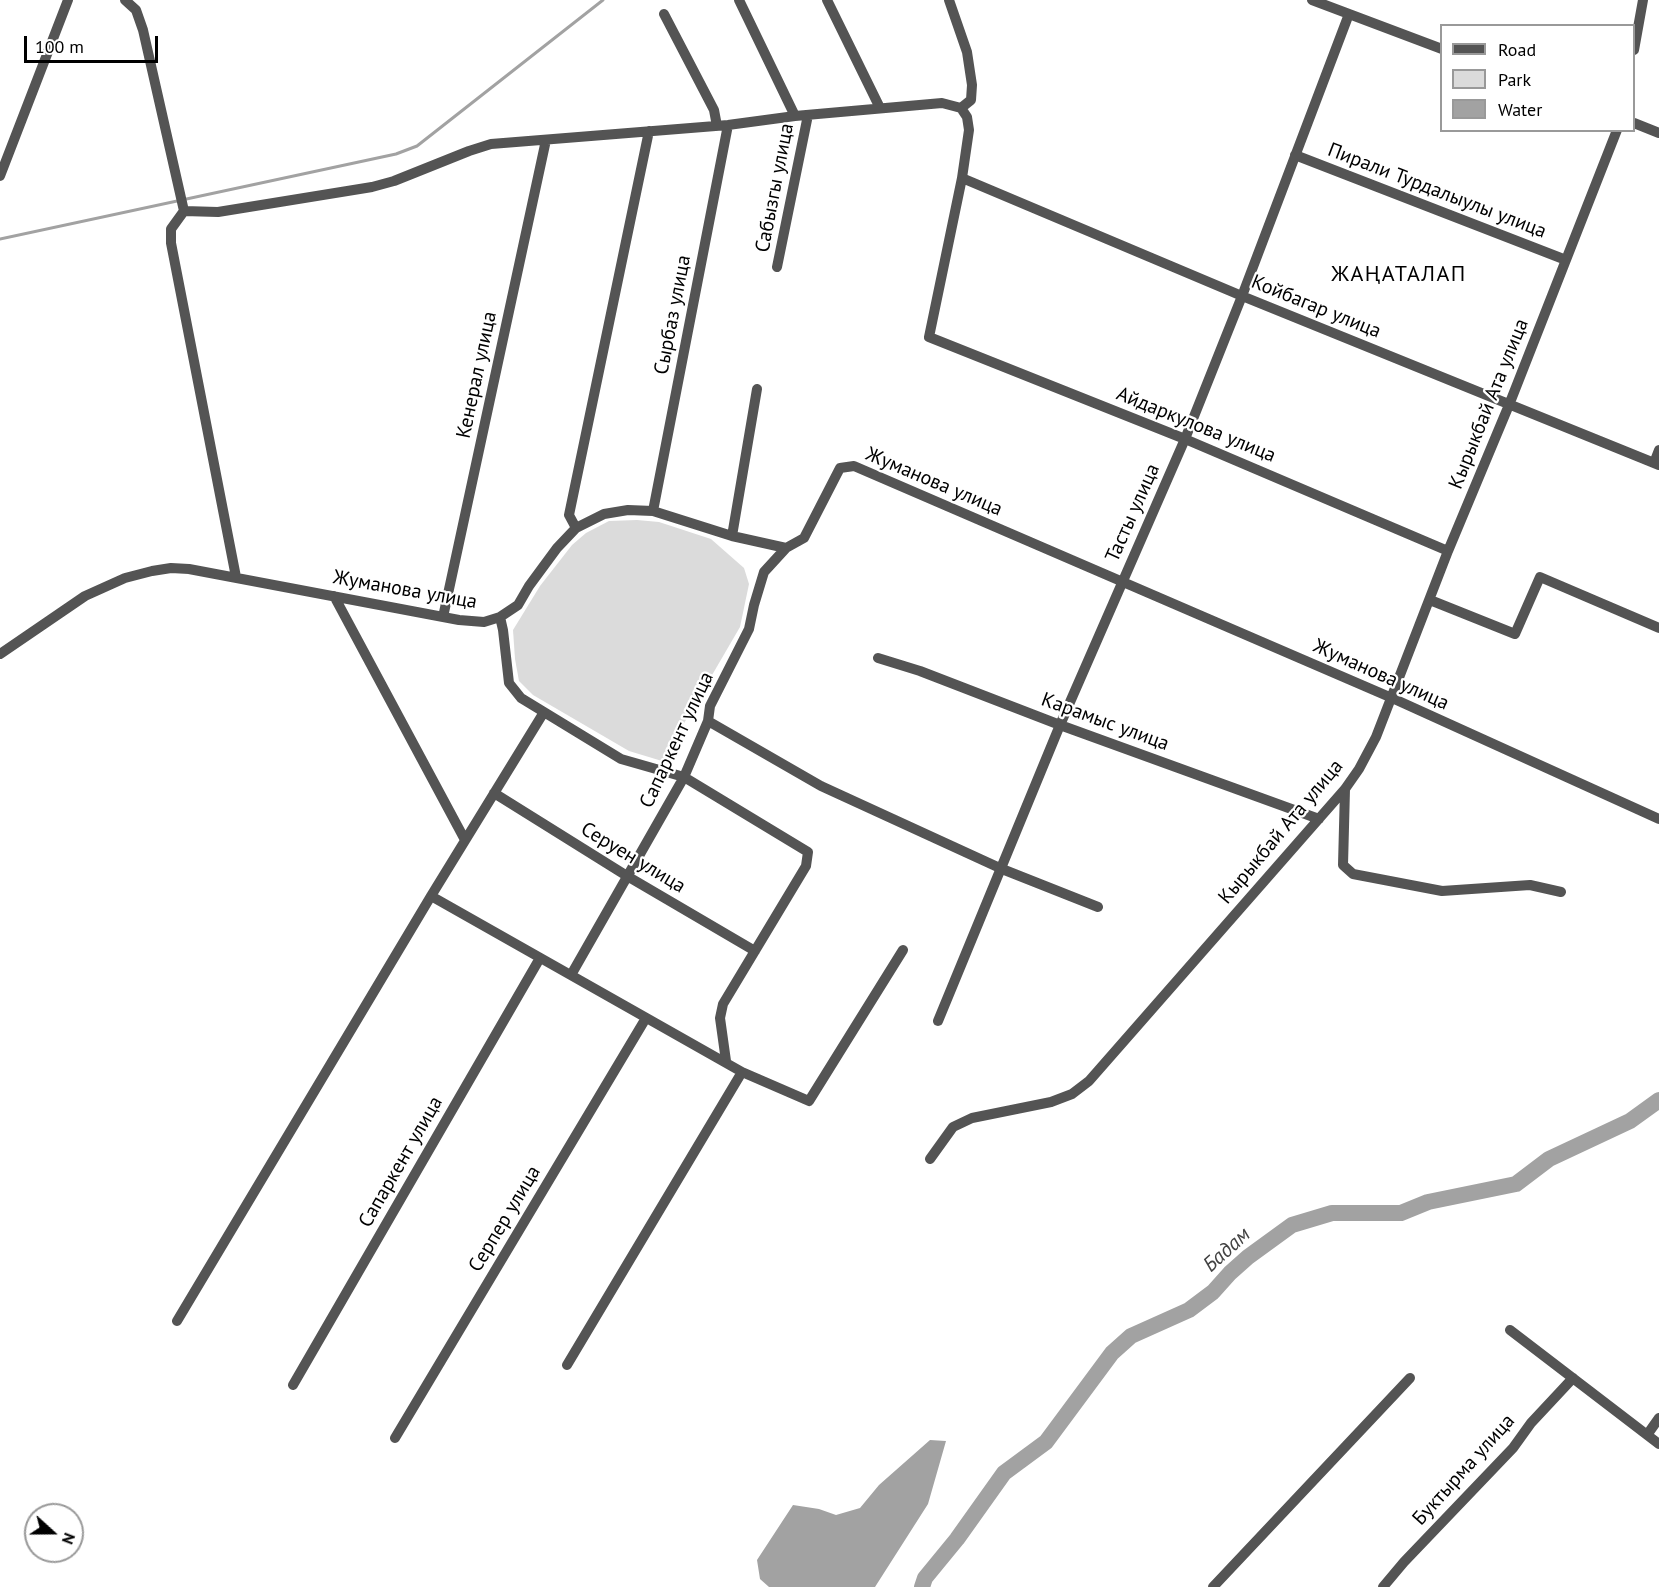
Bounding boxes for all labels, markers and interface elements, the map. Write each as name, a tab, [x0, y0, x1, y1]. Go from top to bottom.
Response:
scale bar	[27, 24, 160, 62]
legend	[1440, 24, 1635, 132]
text: 100 m	[35, 35, 84, 58]
text: Road	[1498, 38, 1536, 61]
text: Park	[1498, 68, 1531, 91]
text: Water	[1498, 98, 1542, 121]
street label: Сабызгы улица	[751, 121, 799, 255]
street label: Пирали Турдалыулы улица	[1324, 138, 1550, 244]
street label: Сырбаз улица	[650, 253, 696, 377]
district label: ЖАҢАТАЛАП	[1331, 262, 1467, 288]
street label: Койбагар улица	[1248, 270, 1384, 344]
street label: Кенерал улица	[452, 309, 502, 441]
street label: Кырыкбай Ата улица	[1444, 316, 1534, 492]
street label: Айдаркулова улица	[1113, 382, 1279, 468]
street label: Жуманова улица	[862, 442, 1006, 522]
street label: Тасты улица	[1101, 460, 1165, 566]
street label: Жуманова улица	[331, 566, 479, 614]
street label: Жуманова улица	[1309, 634, 1453, 716]
street label: Сапаркент улица	[635, 668, 719, 812]
street label: Карамыс улица	[1038, 688, 1172, 756]
street label: Кырыкбай Ата улица	[1214, 755, 1348, 909]
street label: Серуен улица	[576, 817, 690, 899]
street label: Сапаркент улица	[354, 1092, 448, 1232]
street label: Серпер улица	[464, 1162, 546, 1276]
water label: Бадам	[1198, 1222, 1256, 1278]
street label: Буктырма улица	[1408, 1410, 1520, 1530]
north arrow	[24, 1503, 84, 1563]
text: N	[58, 1530, 80, 1547]

